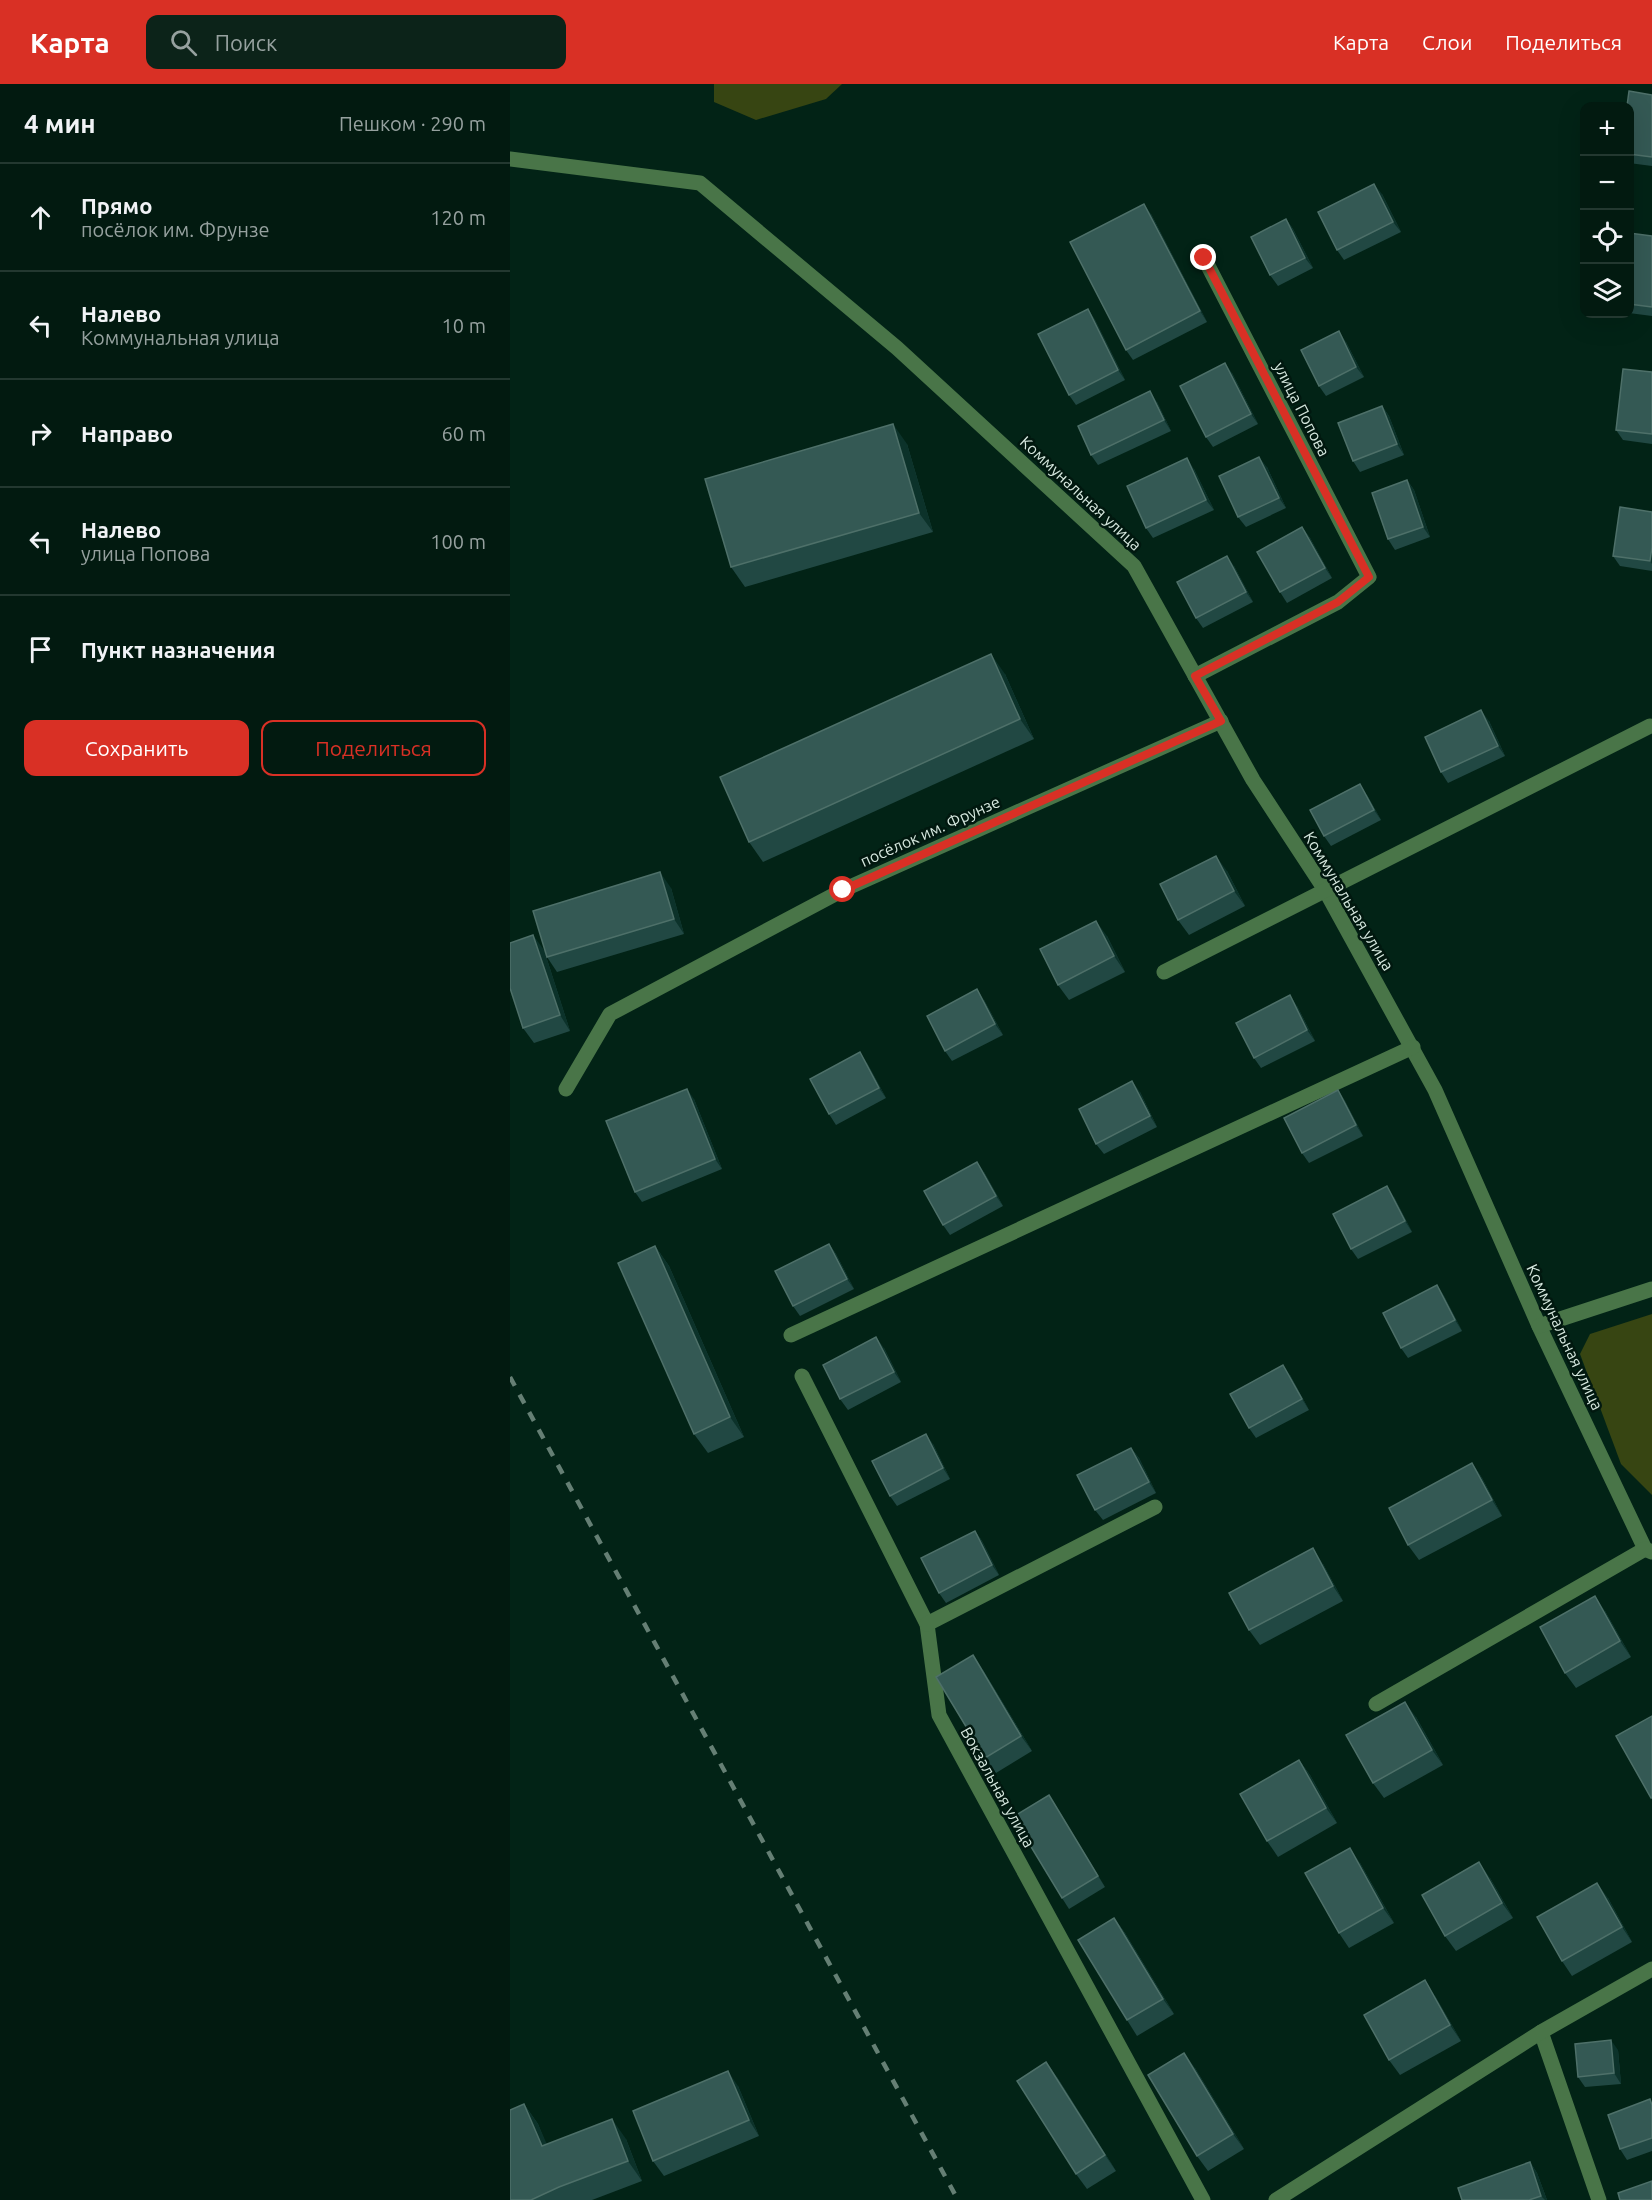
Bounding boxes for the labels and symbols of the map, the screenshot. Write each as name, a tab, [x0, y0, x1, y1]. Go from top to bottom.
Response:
route end	[1190, 244, 1216, 270]
street label: улица Попова	[1270, 359, 1334, 459]
street label: Коммунальная улица	[1017, 432, 1145, 554]
street label: посёлок им. Фрунзе	[857, 792, 1003, 870]
street label: Коммунальная улица	[1300, 828, 1398, 974]
route start	[829, 876, 855, 902]
street label: Коммунальная улица	[1523, 1261, 1607, 1413]
street label: Вокзальная улица	[957, 1724, 1039, 1850]

